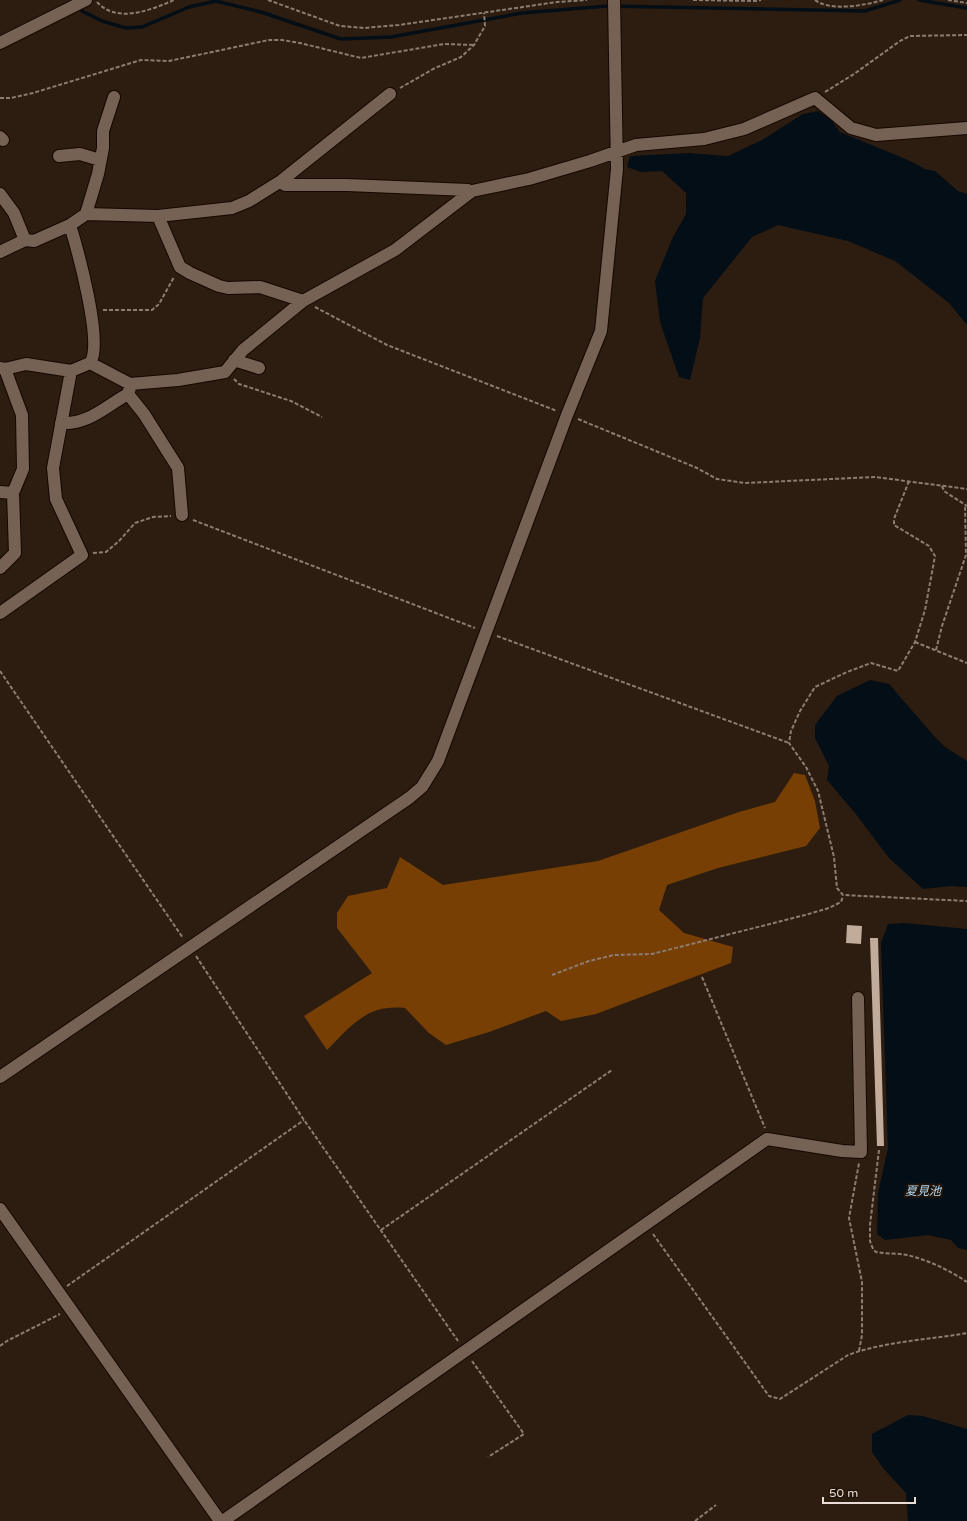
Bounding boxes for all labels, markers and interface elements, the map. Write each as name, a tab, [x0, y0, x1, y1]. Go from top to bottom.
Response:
water label: 夏見池	[905, 1184, 942, 1198]
scale bar	[823, 1479, 915, 1505]
text: 50 m	[829, 1486, 858, 1500]

